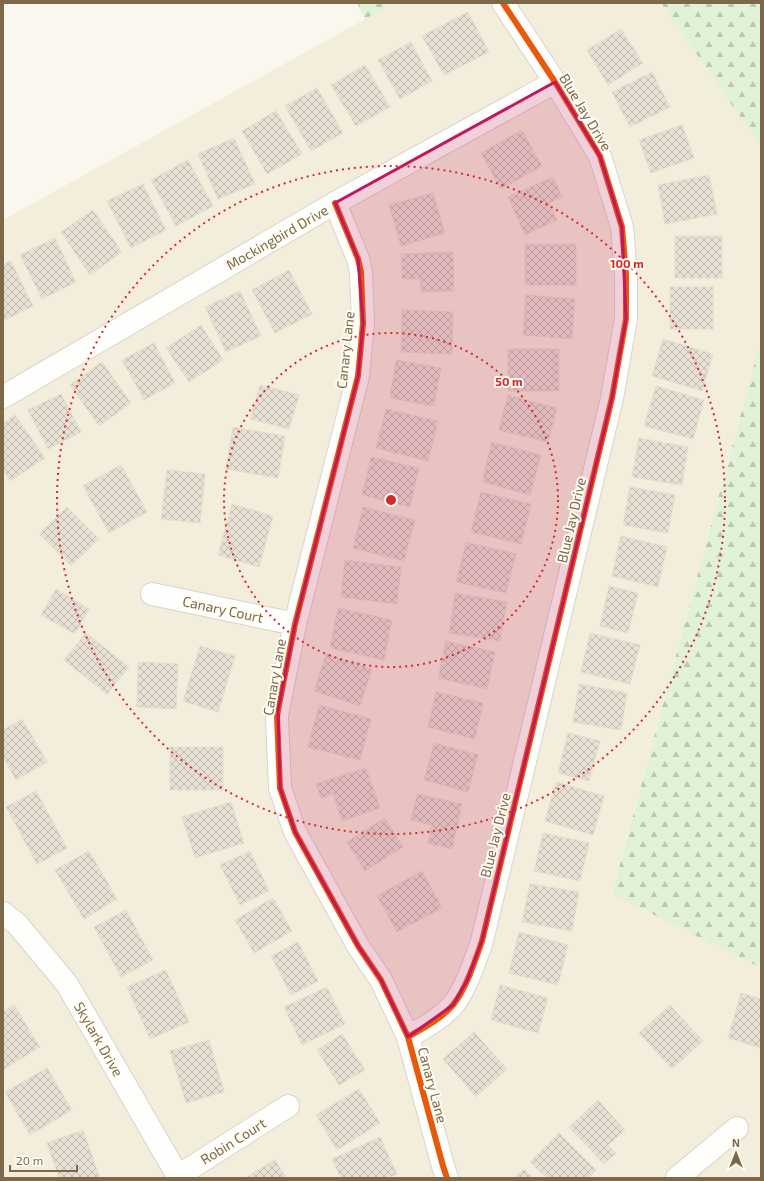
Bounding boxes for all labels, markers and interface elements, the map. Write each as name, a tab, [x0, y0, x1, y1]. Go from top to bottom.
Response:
street label: Blue Jay Drive	[556, 70, 616, 154]
street label: Mockingbird Drive	[223, 201, 331, 273]
text: 100 m	[610, 256, 644, 270]
street label: Canary Lane	[332, 310, 358, 390]
text: 50 m	[495, 374, 523, 388]
street label: Blue Jay Drive	[553, 476, 589, 564]
centre of rings	[384, 493, 398, 507]
street label: Canary Court	[181, 592, 265, 626]
street label: Canary Lane	[259, 637, 289, 717]
street label: Blue Jay Drive	[476, 791, 514, 879]
street label: Skylark Drive	[71, 999, 127, 1079]
street label: Canary Lane	[415, 1045, 451, 1125]
street label: Robin Court	[197, 1114, 269, 1168]
north arrow	[716, 1133, 756, 1173]
text: N	[732, 1136, 740, 1149]
scale bar	[10, 1147, 77, 1173]
text: 20 m	[16, 1153, 43, 1167]

